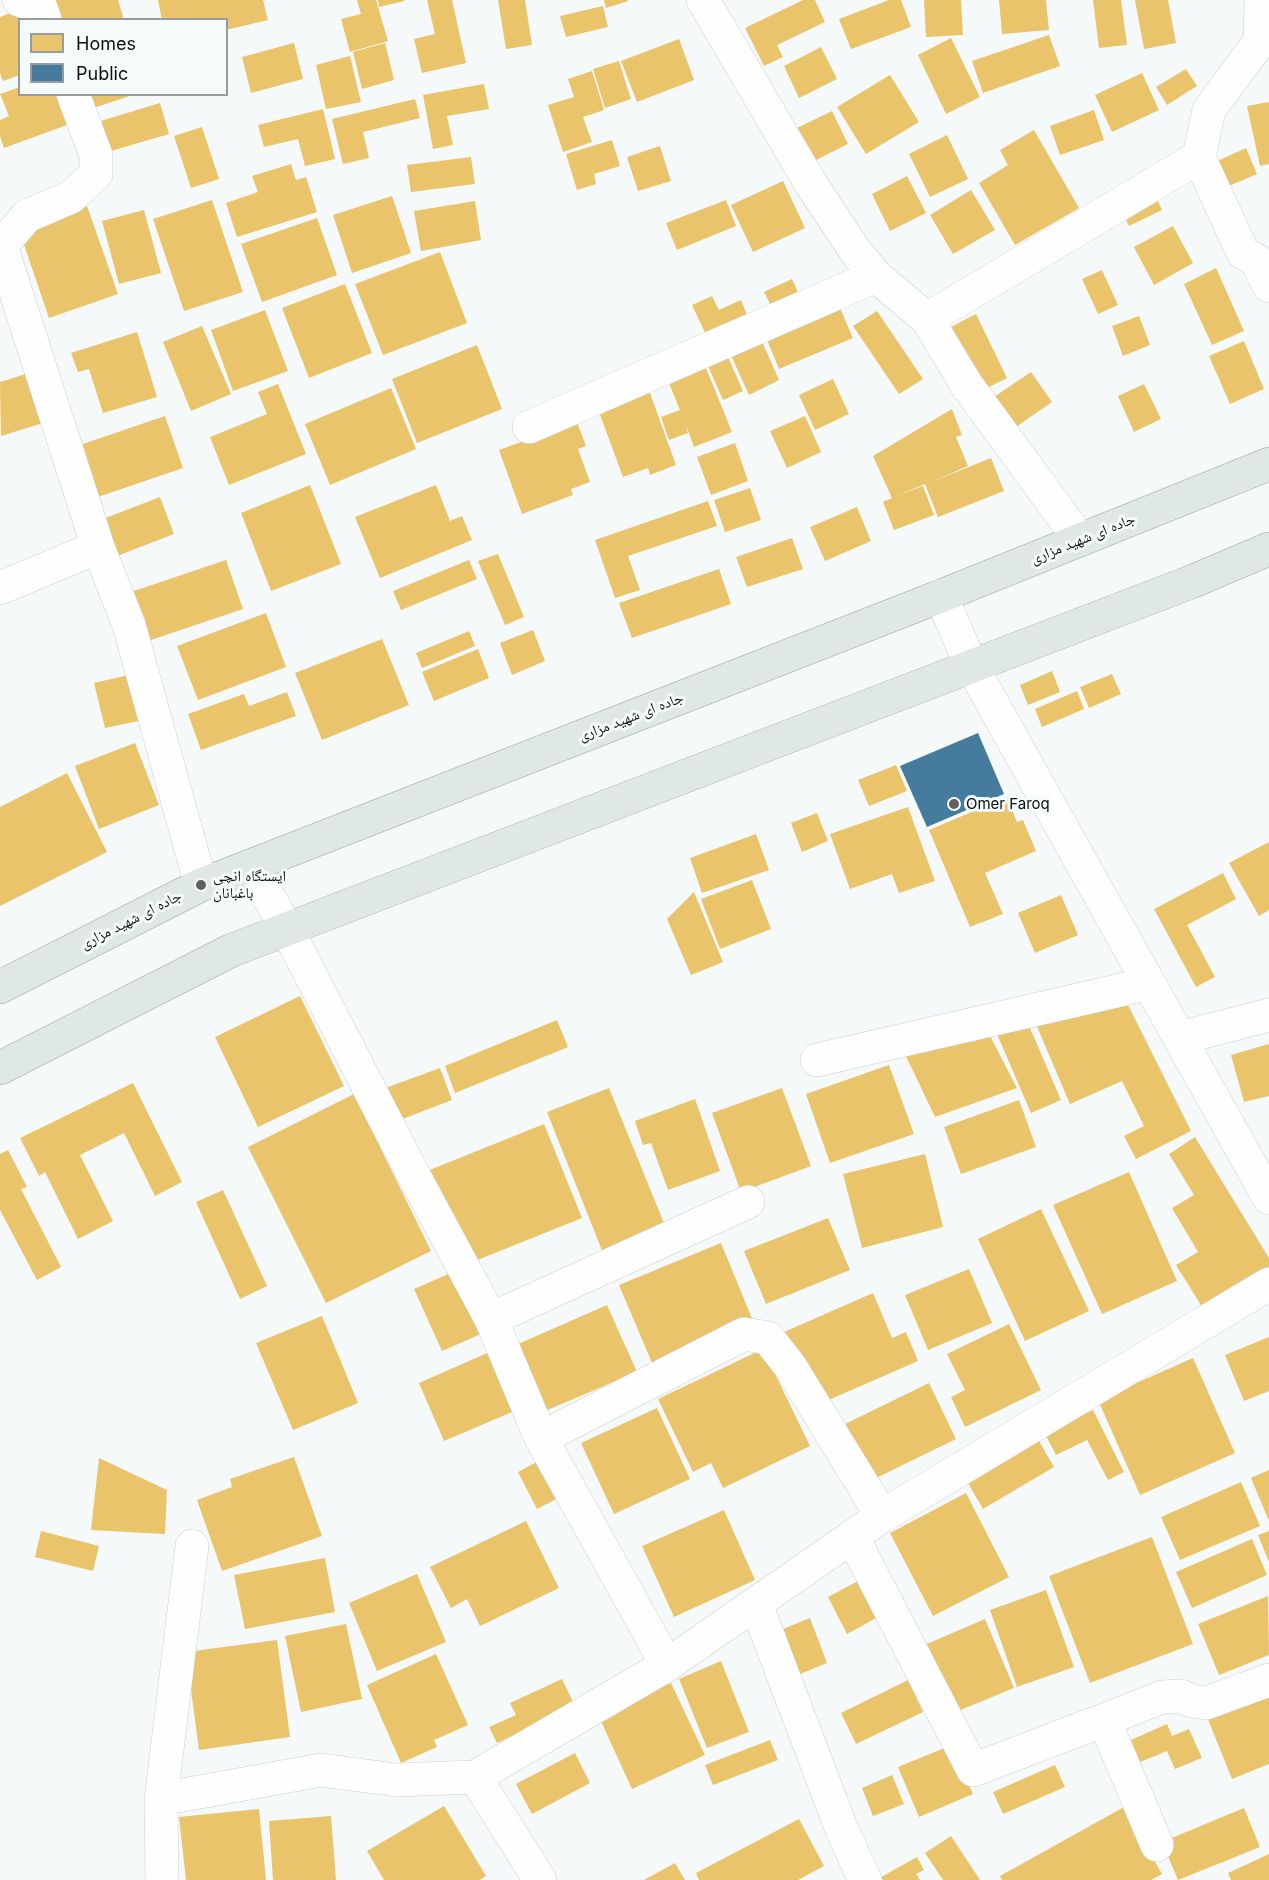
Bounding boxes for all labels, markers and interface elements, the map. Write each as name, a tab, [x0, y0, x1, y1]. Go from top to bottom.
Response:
legend	[18, 18, 228, 96]
text: Homes	[76, 33, 136, 54]
text: Public	[76, 63, 128, 84]
street label: جاده ای شهید مزاری	[1028, 510, 1138, 568]
street label: جاده ای شهید مزاری	[576, 689, 686, 745]
place label: Omer Faroq	[966, 795, 1050, 813]
marker: Omer Faroq	[947, 797, 961, 811]
place label: ایستگاه انچی باغبانان	[213, 867, 286, 902]
marker: ایستگاه انچی باغبانان	[194, 878, 208, 892]
street label: جاده ای شهید مزاری	[78, 887, 184, 953]

